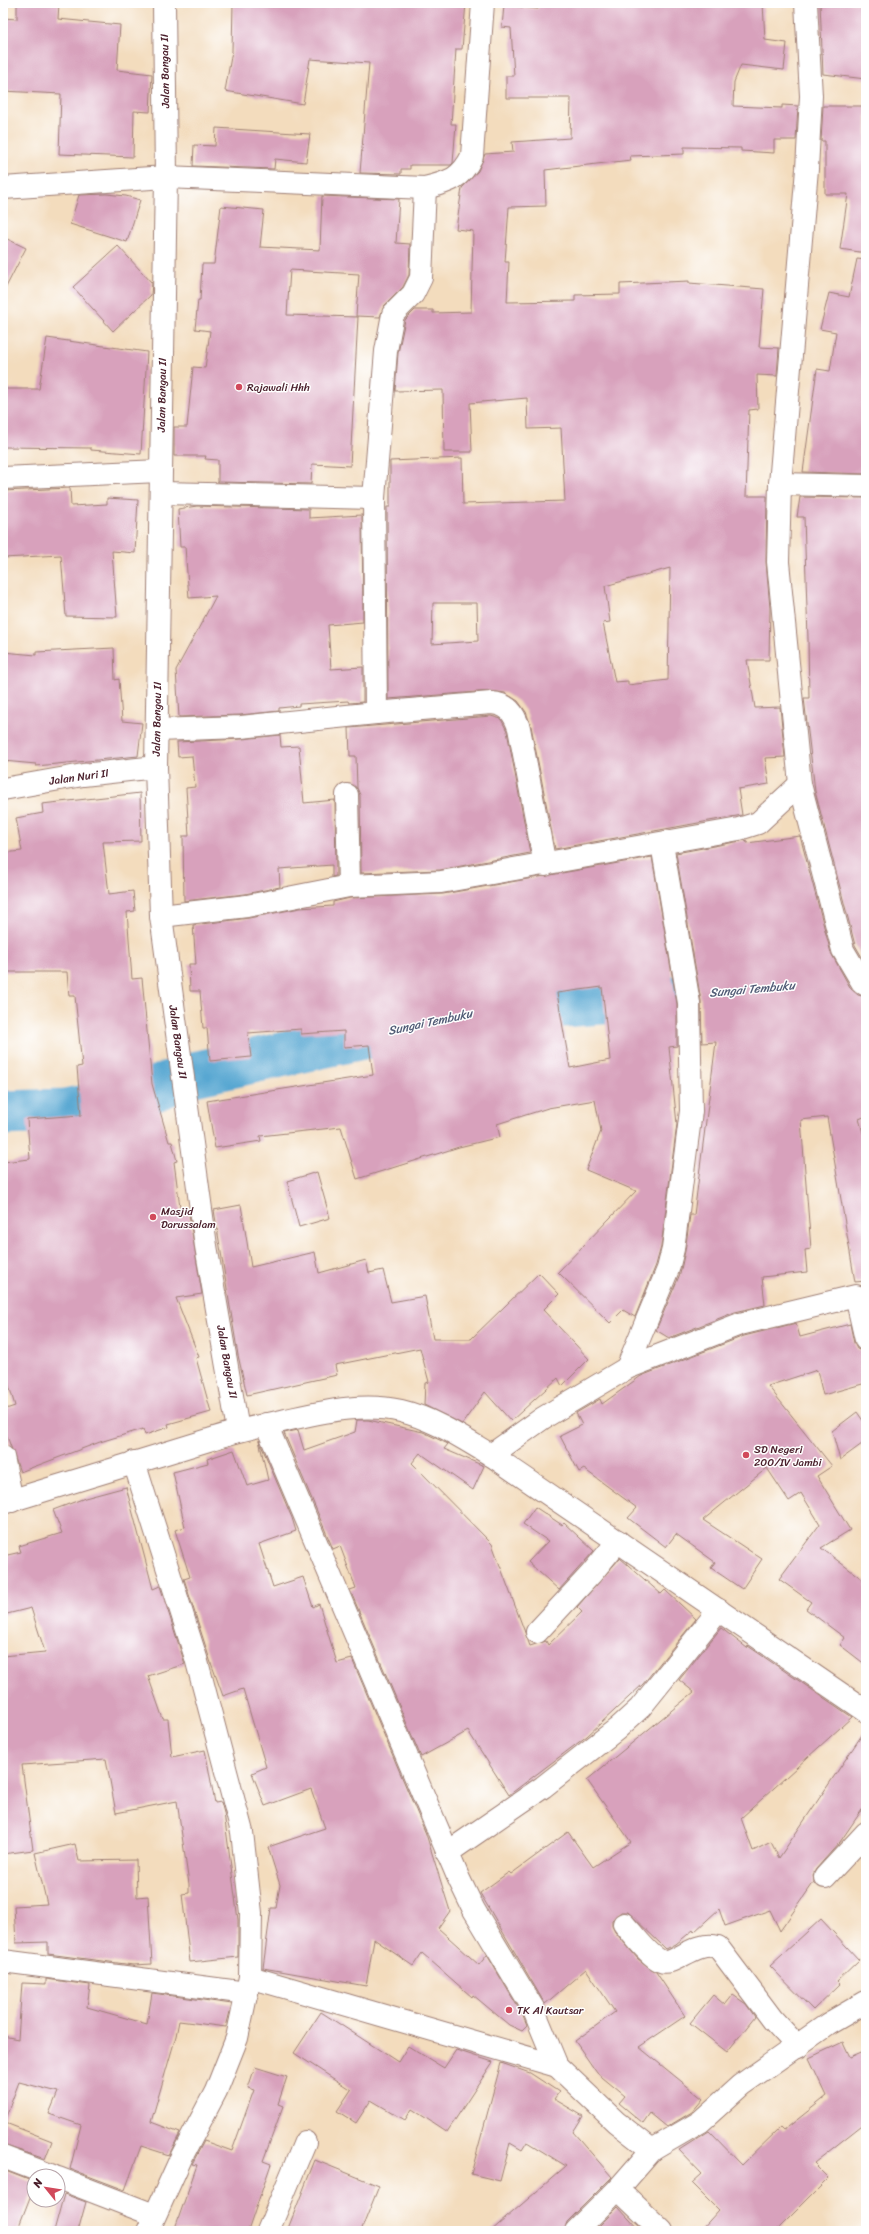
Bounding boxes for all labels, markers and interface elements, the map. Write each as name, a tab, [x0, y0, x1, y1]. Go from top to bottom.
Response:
street label: Jalan Bangau II	[155, 33, 175, 109]
street label: Jalan Bangau II	[152, 357, 172, 433]
place label: Rajawali Hhh	[247, 378, 310, 397]
marker: Rajawali Hhh	[234, 382, 244, 392]
street label: Jalan Bangau II	[147, 681, 167, 757]
street label: Jalan Nuri II	[47, 763, 111, 791]
water label: Sungai Tembuku	[708, 974, 797, 1004]
water label: Sungai Tembuku	[386, 1002, 476, 1042]
street label: Jalan Bangau II	[163, 1003, 193, 1081]
place label: Masjid Darussalam	[161, 1202, 216, 1234]
marker: Masjid Darussalam	[148, 1212, 158, 1222]
street label: Jalan Bangau II	[211, 1323, 243, 1401]
place label: SD Negeri 200/IV Jambi	[754, 1440, 822, 1472]
marker: SD Negeri 200/IV Jambi	[741, 1450, 751, 1460]
place label: TK Al Kautsar	[517, 2001, 585, 2020]
marker: TK Al Kautsar	[504, 2005, 514, 2015]
north arrow	[26, 2168, 66, 2208]
text: N	[27, 2175, 48, 2192]

